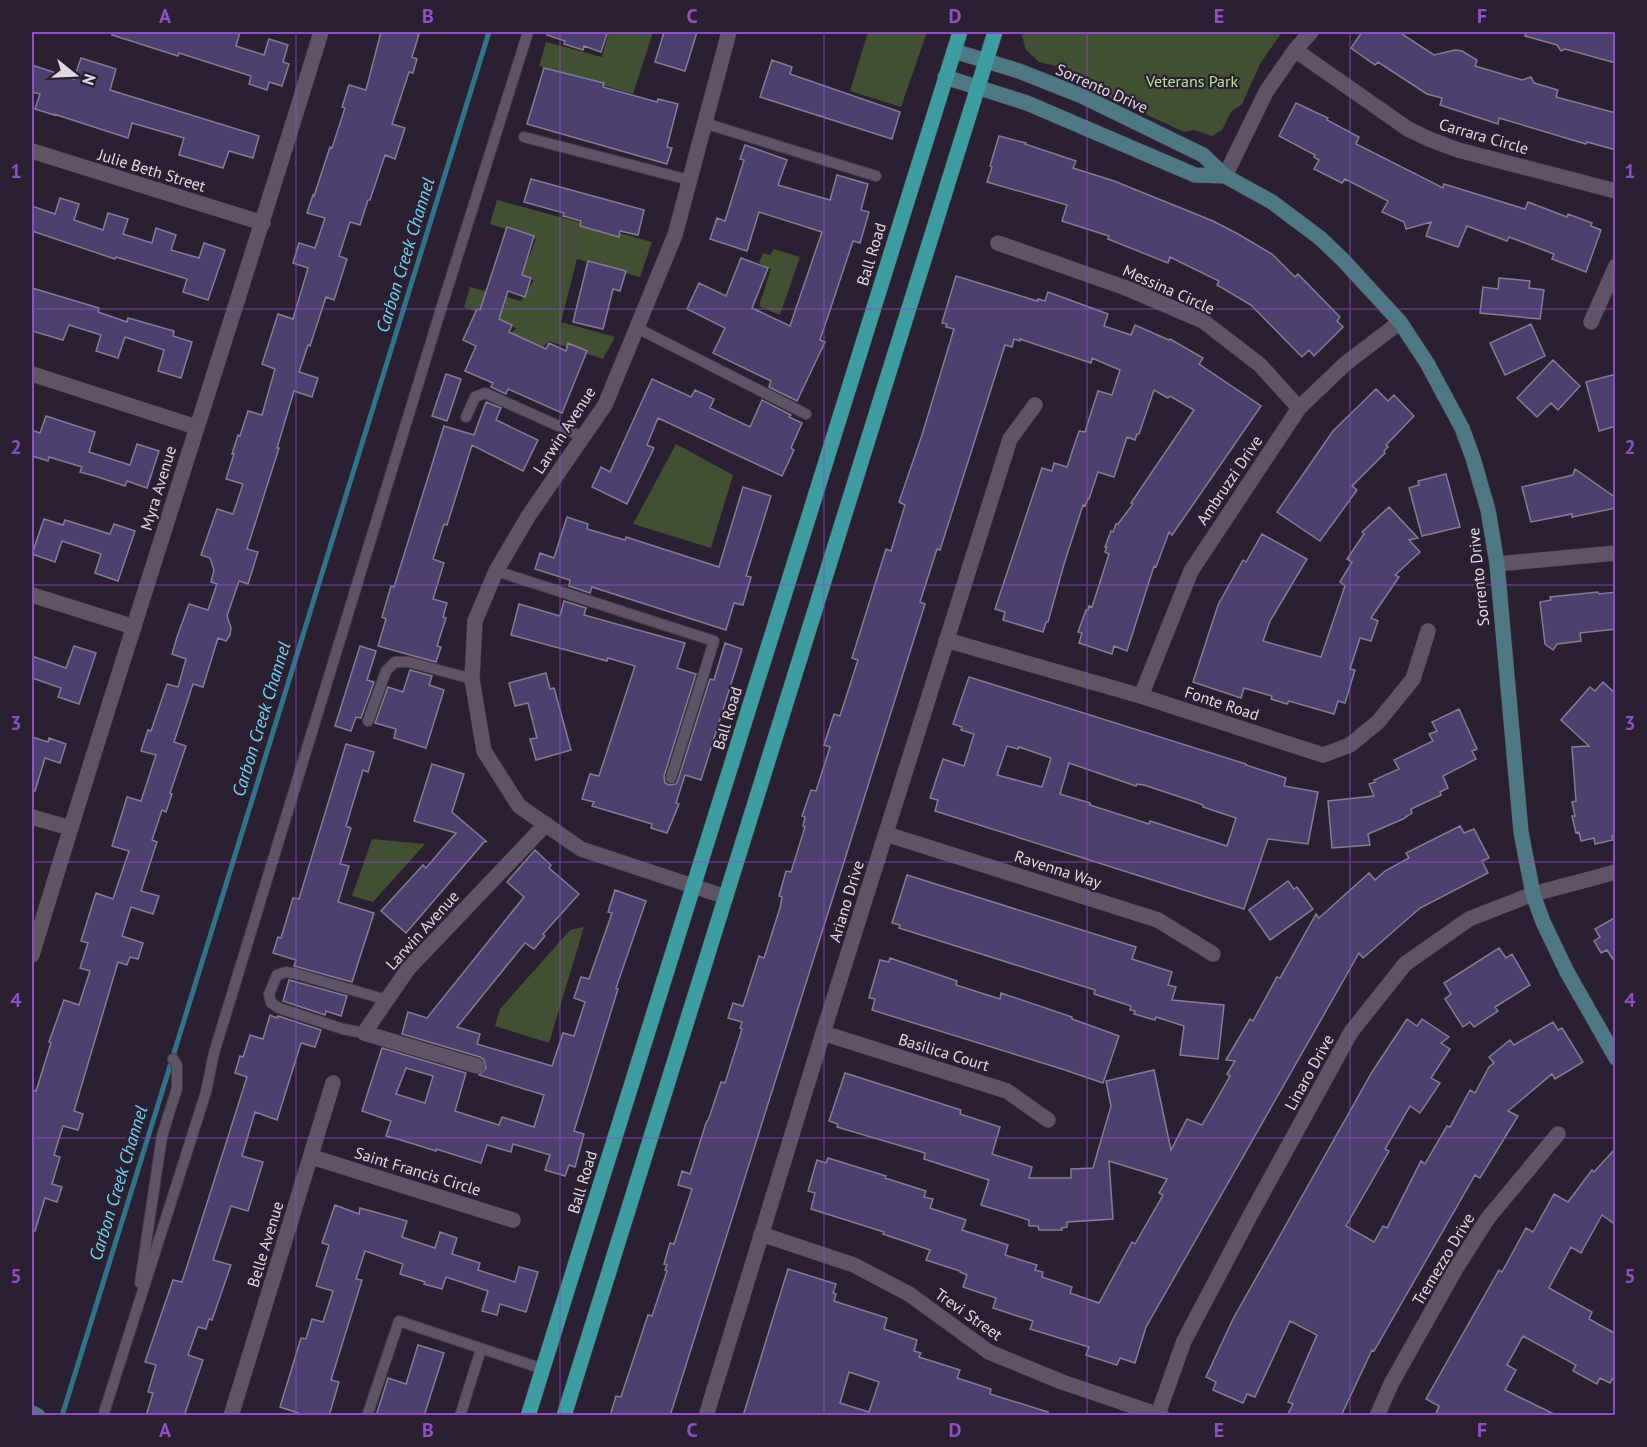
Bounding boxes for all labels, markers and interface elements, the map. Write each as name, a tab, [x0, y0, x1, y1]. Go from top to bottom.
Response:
text: A	[159, 3, 172, 29]
text: B	[422, 3, 434, 29]
text: C	[686, 3, 698, 29]
text: D	[949, 3, 962, 29]
text: E	[1214, 3, 1224, 29]
text: F	[1477, 3, 1487, 29]
north arrow	[45, 45, 105, 105]
street label: Sorrento Drive	[1053, 59, 1151, 117]
park label: Veterans Park	[1145, 71, 1238, 91]
text: N	[78, 72, 100, 88]
street label: Carrara Circle	[1437, 114, 1531, 158]
street label: Julie Beth Street	[95, 144, 209, 196]
text: 1	[10, 158, 22, 184]
text: 1	[1624, 158, 1636, 184]
water label: Carbon Creek Channel	[371, 175, 440, 335]
street label: Ball Road	[852, 220, 890, 288]
street label: Messina Circle	[1120, 260, 1218, 318]
street label: Larwin Avenue	[528, 383, 600, 477]
street label: Ambruzzi Drive	[1192, 431, 1266, 529]
text: 2	[10, 434, 22, 460]
text: 2	[1624, 434, 1636, 460]
street label: Myra Avenue	[136, 443, 180, 533]
street label: Sorrento Drive	[1463, 527, 1493, 627]
water label: Carbon Creek Channel	[227, 639, 296, 799]
street label: Fonte Road	[1182, 682, 1262, 724]
street label: Ball Road	[708, 684, 746, 752]
text: 3	[10, 710, 22, 736]
text: 3	[1624, 710, 1636, 736]
street label: Ravenna Way	[1012, 846, 1105, 893]
street label: Ariano Drive	[824, 858, 868, 944]
street label: Larwin Avenue	[381, 886, 463, 974]
text: 4	[10, 987, 22, 1013]
text: 4	[1624, 987, 1636, 1013]
street label: Basilica Court	[896, 1029, 992, 1075]
street label: Linaro Drive	[1280, 1031, 1338, 1113]
water label: Carbon Creek Channel	[84, 1103, 153, 1263]
street label: Saint Francis Circle	[352, 1142, 484, 1200]
street label: Ball Road	[563, 1148, 601, 1216]
street label: Belle Avenue	[242, 1199, 288, 1289]
street label: Tremezzo Drive	[1408, 1209, 1478, 1309]
text: 5	[10, 1263, 22, 1289]
text: 5	[1624, 1263, 1636, 1289]
street label: Trevi Street	[931, 1284, 1007, 1345]
text: A	[159, 1417, 172, 1443]
text: B	[422, 1417, 434, 1443]
text: C	[686, 1417, 698, 1443]
text: D	[949, 1417, 962, 1443]
text: E	[1214, 1417, 1224, 1443]
text: F	[1477, 1417, 1487, 1443]

